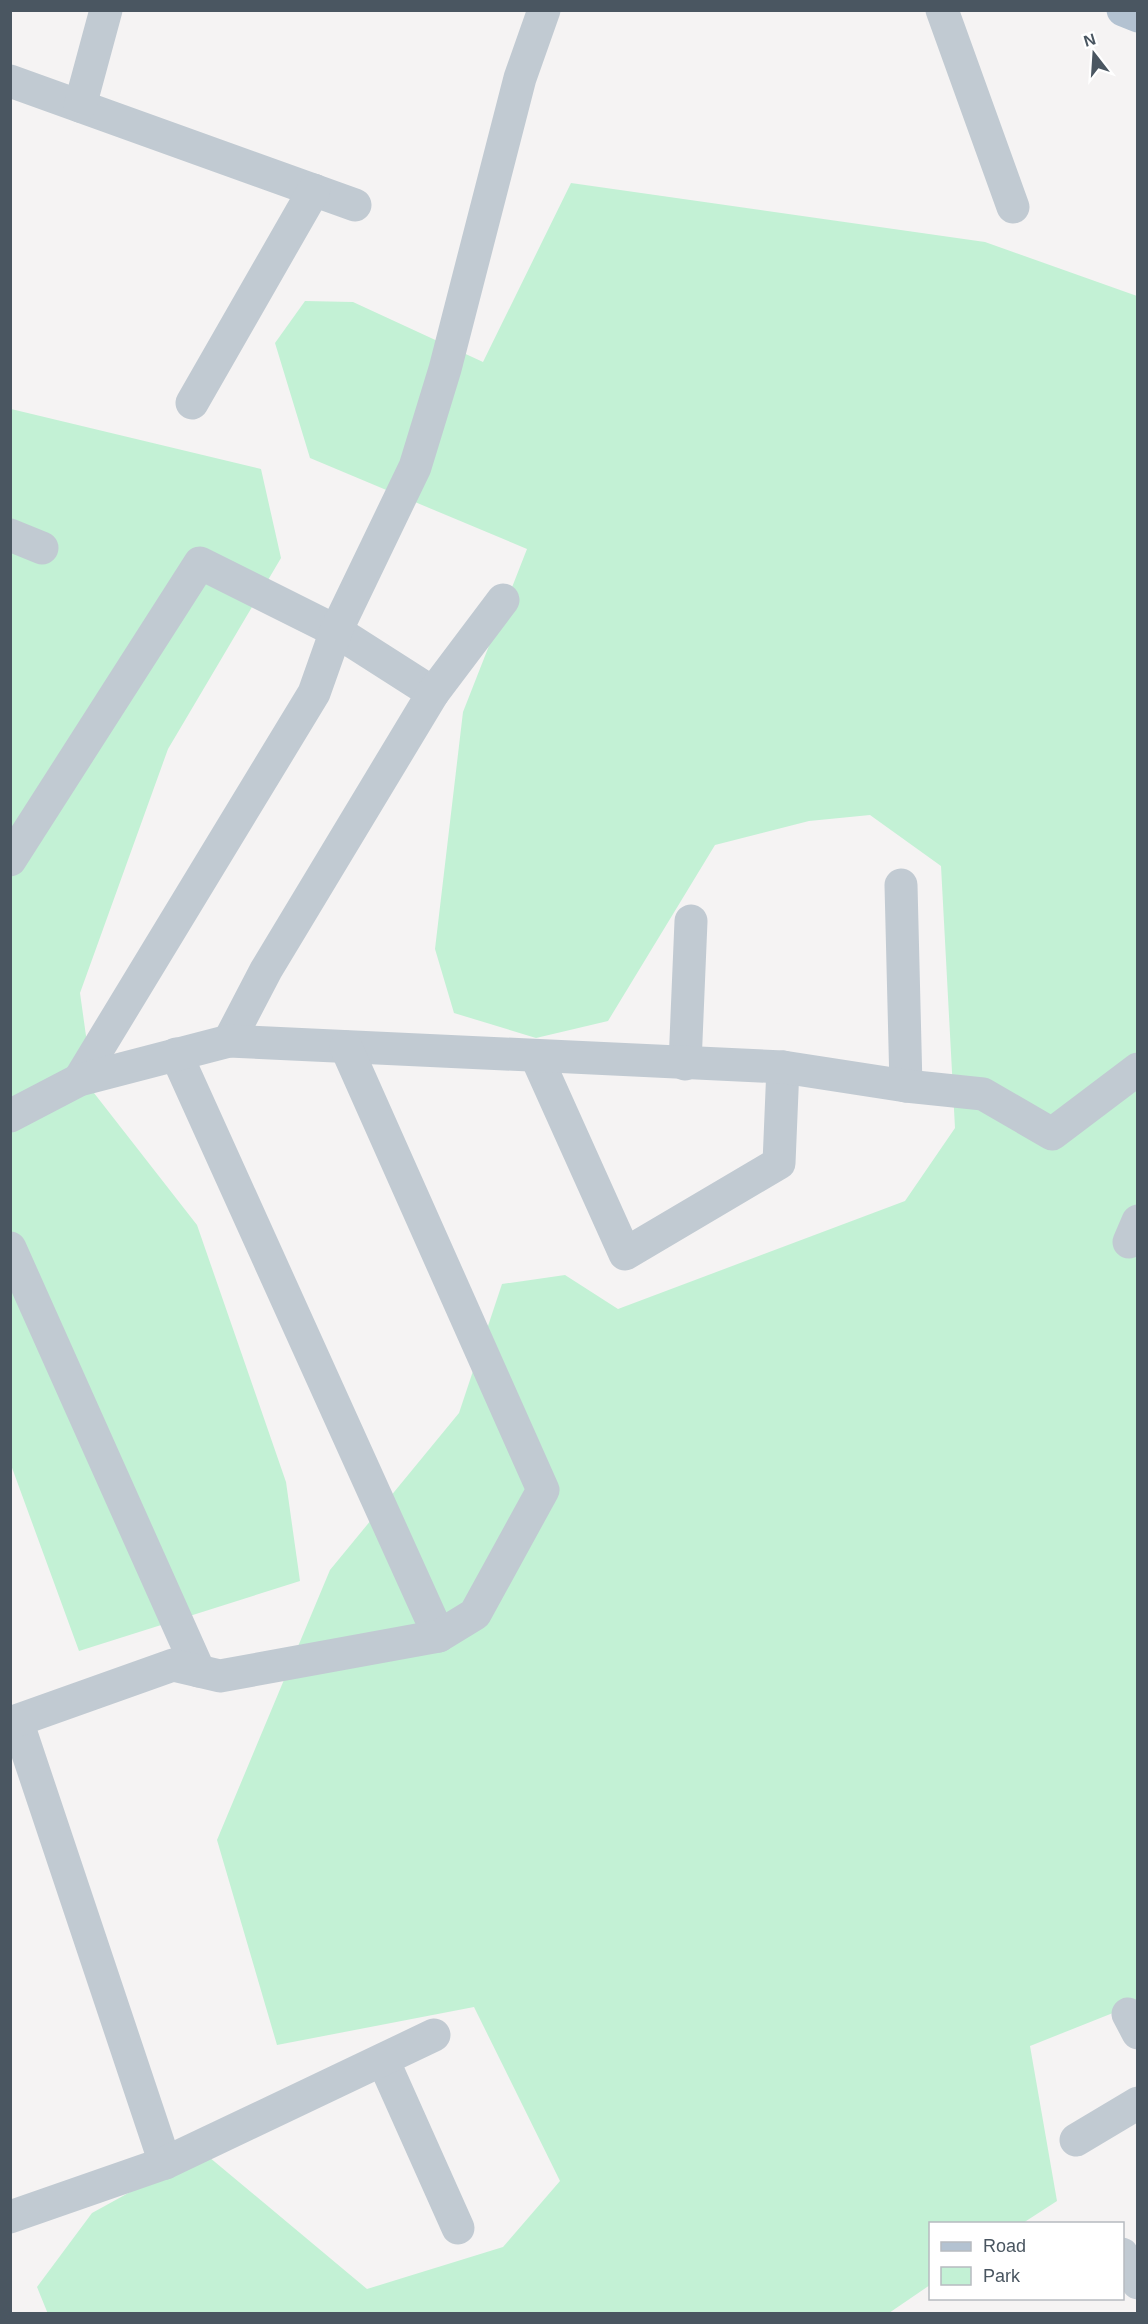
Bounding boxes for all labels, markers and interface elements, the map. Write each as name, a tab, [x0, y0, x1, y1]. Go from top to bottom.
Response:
north arrow	[1064, 24, 1124, 84]
text: N	[1082, 30, 1098, 50]
legend	[929, 2222, 1124, 2300]
text: Road	[983, 2236, 1026, 2256]
text: Park	[983, 2266, 1021, 2286]

